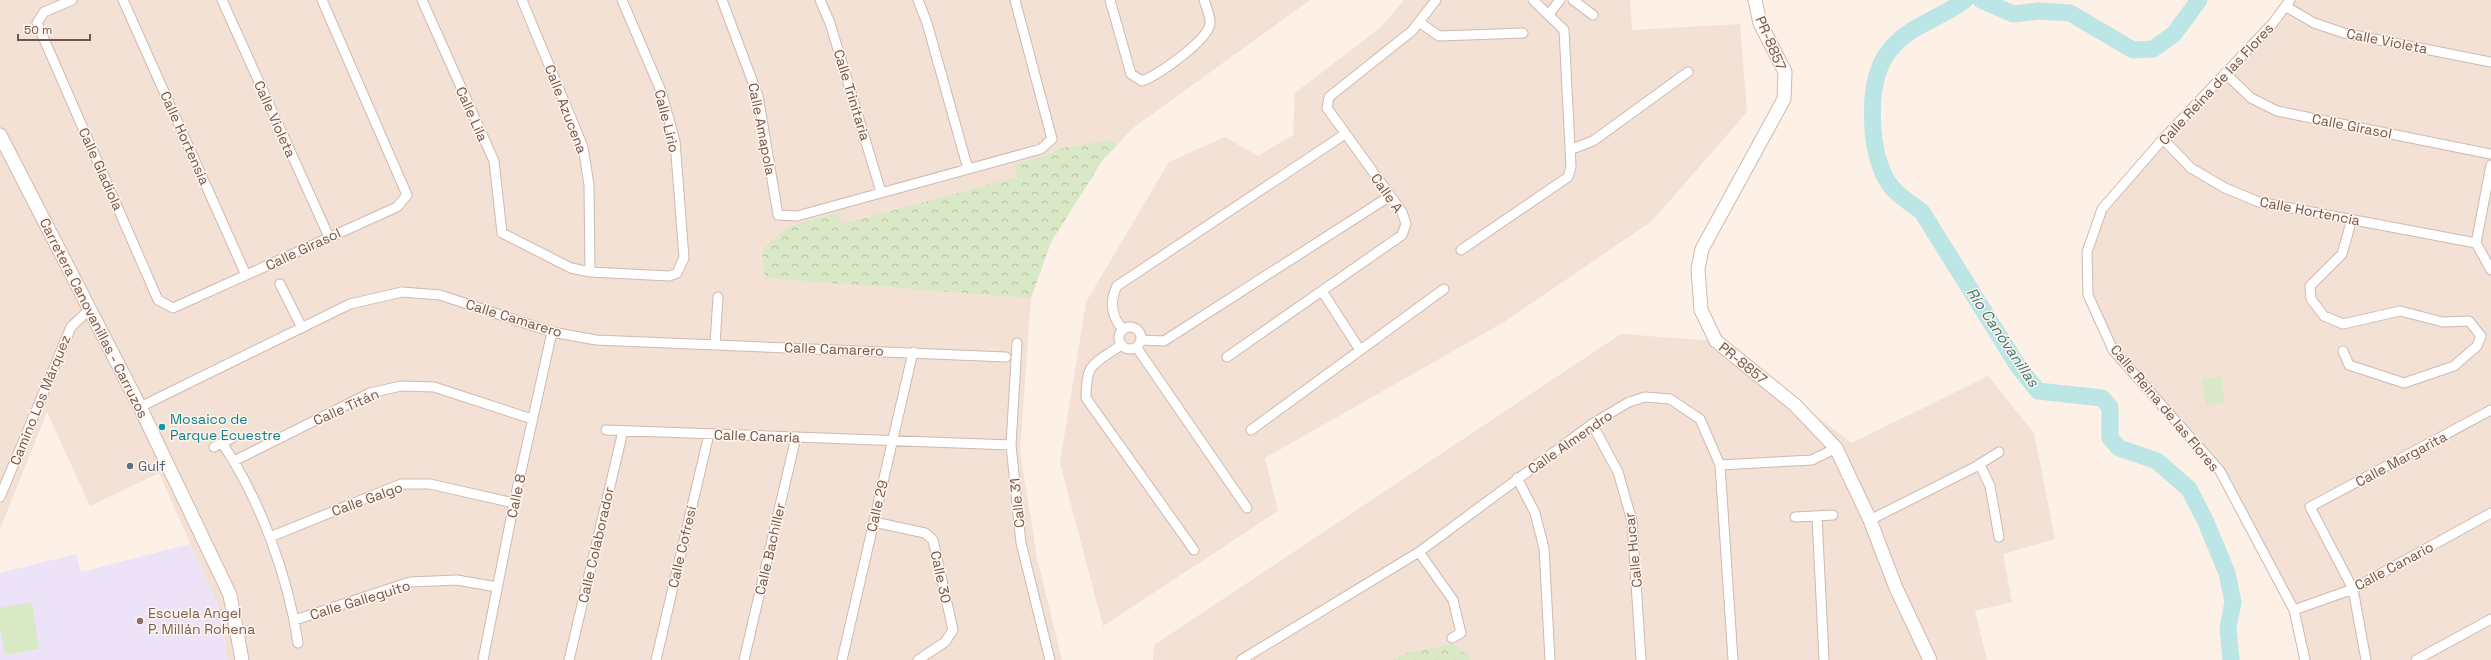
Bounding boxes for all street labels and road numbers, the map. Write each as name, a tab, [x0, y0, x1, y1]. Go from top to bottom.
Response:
street label: PR-8857	[1752, 13, 1790, 73]
street label: Calle Reina de las Flores	[2155, 19, 2277, 149]
street label: Calle Violeta	[2345, 24, 2429, 58]
street label: Calle Trinitaria	[830, 47, 874, 143]
street label: Calle Azucena	[541, 62, 591, 156]
street label: Calle Violeta	[250, 78, 300, 160]
street label: Calle Amapola	[744, 81, 780, 177]
street label: Calle Lila	[452, 84, 492, 144]
street label: Calle Hortensia	[156, 88, 214, 188]
street label: Calle Lirio	[650, 88, 684, 154]
street label: Calle Girasol	[2311, 109, 2393, 143]
street label: Calle Gladiola	[75, 125, 127, 213]
street label: Calle A	[1367, 170, 1407, 216]
street label: Calle Hortencia	[2258, 192, 2362, 230]
street label: Carretera Canovanillas - Carruzos	[36, 215, 152, 421]
street label: Calle Girasol	[263, 224, 343, 274]
street label: Calle Camarero	[464, 295, 564, 341]
street label: Camino Los Márquez	[6, 332, 74, 468]
street label: Calle Camarero	[784, 338, 884, 360]
street label: PR-8857	[1715, 338, 1771, 388]
street label: Calle Reina de las Flores	[2107, 341, 2223, 475]
street label: Calle Titán	[310, 385, 382, 429]
street label: Calle Almendro	[1524, 406, 1616, 478]
street label: Calle Canaria	[714, 426, 800, 446]
street label: Calle Margarita	[2352, 427, 2450, 491]
street label: Calle 8	[503, 472, 529, 520]
street label: Calle 31	[1005, 477, 1029, 529]
street label: Calle Galgo	[329, 478, 405, 520]
street label: Calle 29	[862, 478, 892, 534]
street label: Calle Colaborador	[574, 485, 618, 605]
street label: Calle Bachiller	[751, 501, 789, 597]
street label: Calle Cofresí	[664, 504, 700, 590]
street label: Calle Hucar	[1620, 512, 1646, 588]
street label: Calle Canario	[2351, 538, 2437, 594]
street label: Calle 30	[927, 549, 955, 605]
street label: Calle Galleguito	[308, 576, 412, 624]

